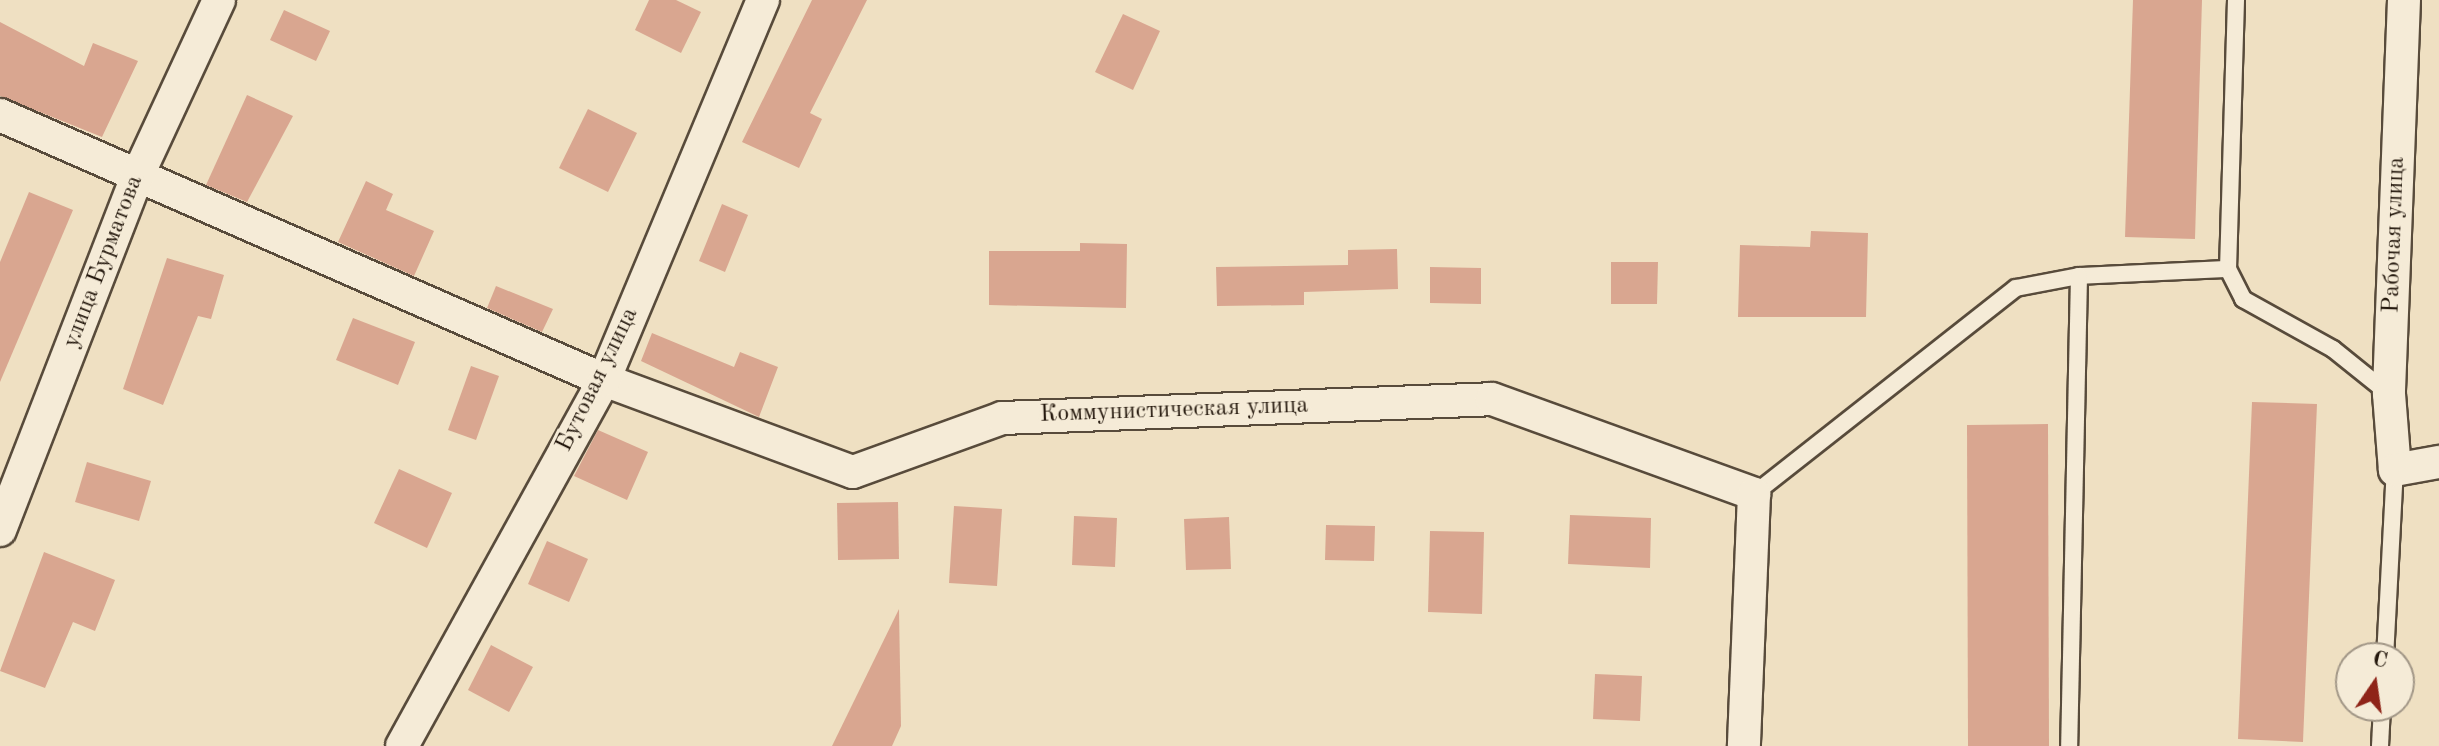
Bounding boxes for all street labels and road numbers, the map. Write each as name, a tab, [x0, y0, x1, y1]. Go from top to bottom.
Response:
street label: Рабочая улица	[2378, 156, 2412, 314]
street label: улица Бурматова	[58, 172, 150, 352]
street label: Бутовая улица	[551, 303, 645, 457]
street label: Коммунистическая улица	[1039, 392, 1309, 430]

